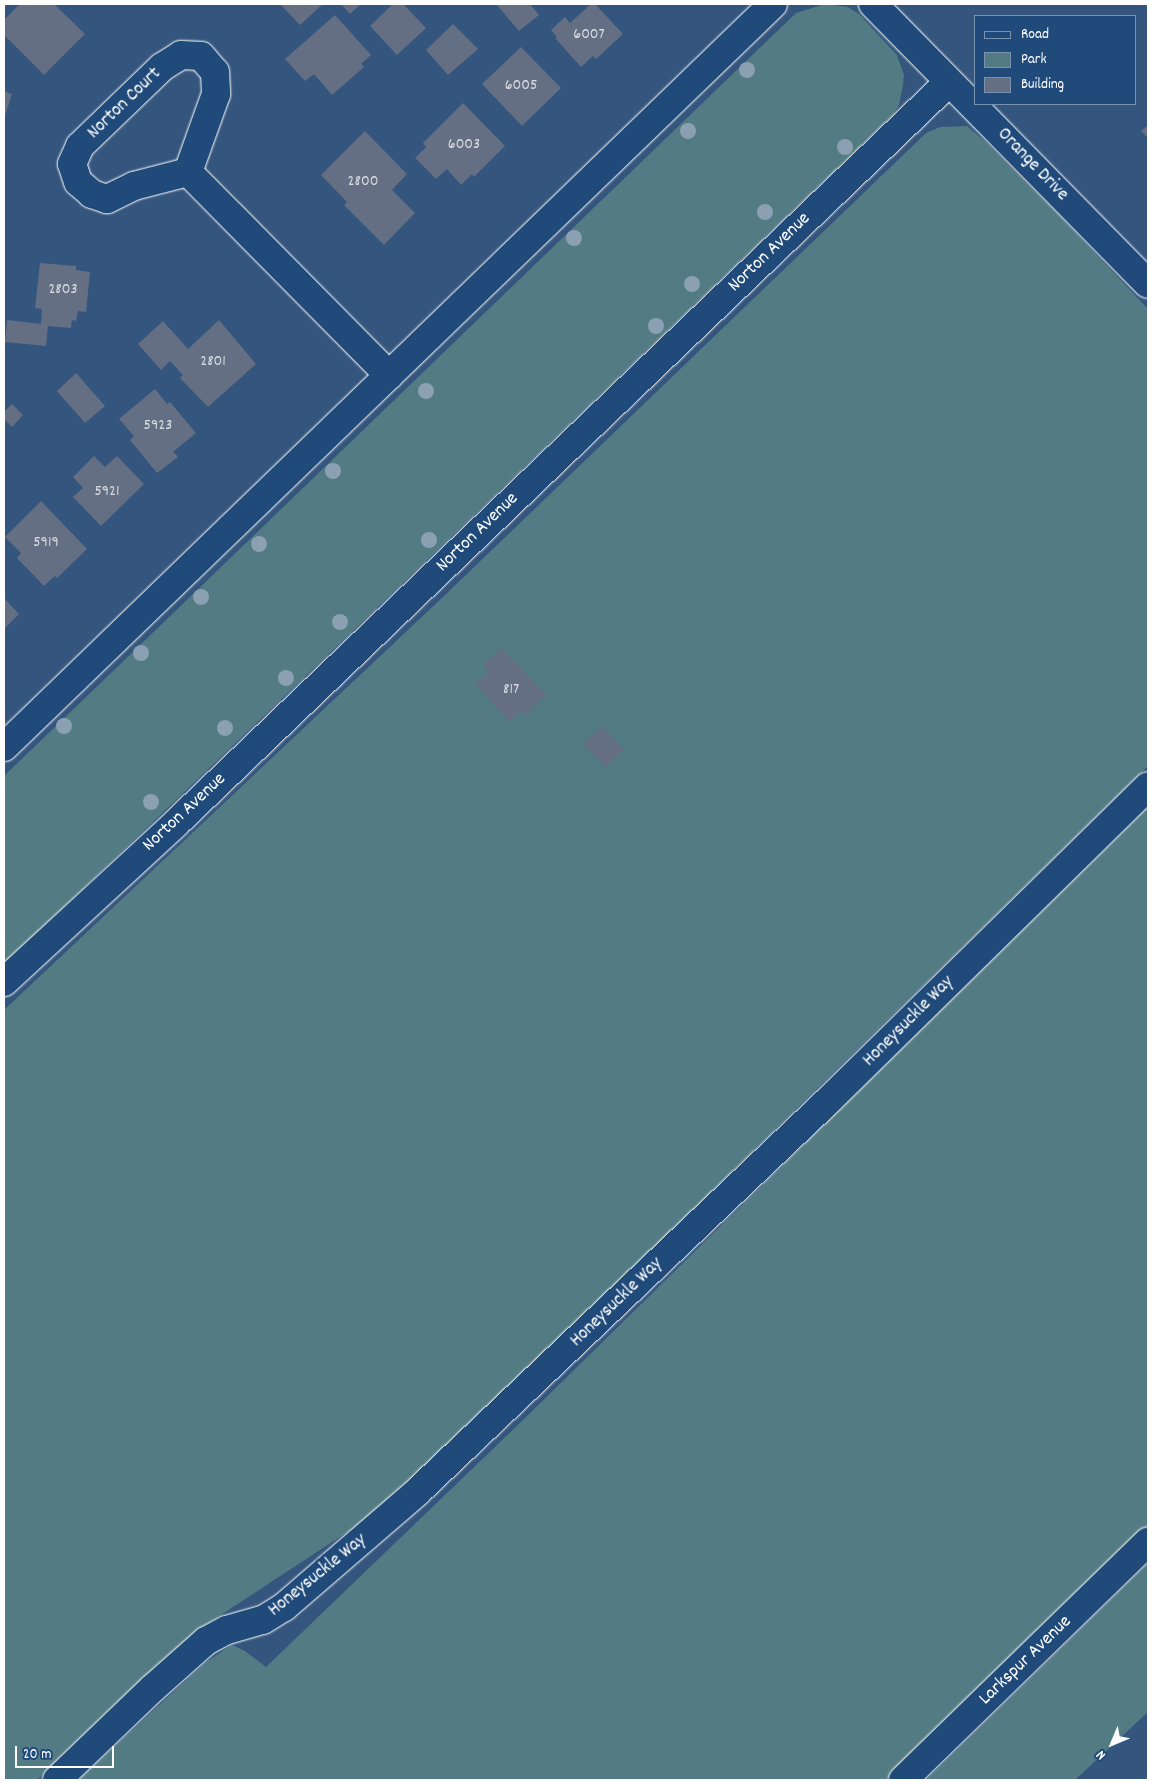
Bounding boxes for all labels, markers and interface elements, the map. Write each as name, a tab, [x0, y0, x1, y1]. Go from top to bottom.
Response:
legend	[974, 15, 1137, 105]
text: Road	[1021, 24, 1049, 46]
house number: 6007	[573, 25, 605, 45]
text: Park	[1021, 49, 1047, 71]
street label: Norton Court	[83, 63, 167, 145]
text: Building	[1021, 74, 1064, 96]
house number: 6005	[505, 76, 537, 96]
street label: Orange Drive	[991, 124, 1073, 206]
house number: 6003	[448, 135, 480, 155]
house number: 2800	[348, 172, 378, 192]
street label: Norton Avenue	[724, 208, 816, 298]
house number: 2803	[48, 280, 78, 300]
house number: 2801	[200, 352, 226, 372]
house number: 5923	[144, 416, 172, 436]
house number: 5921	[94, 482, 120, 502]
street label: Norton Avenue	[432, 488, 524, 578]
house number: 5919	[33, 533, 59, 553]
house number: 817	[503, 680, 519, 700]
street label: Norton Avenue	[139, 769, 231, 857]
street label: Honeysuckle Way	[859, 972, 959, 1072]
street label: Honeysuckle Way	[566, 1253, 668, 1353]
street label: Honeysuckle Way	[264, 1530, 372, 1622]
street label: Larkspur Avenue	[975, 1611, 1077, 1711]
north arrow	[1087, 1719, 1137, 1769]
scale bar	[18, 1736, 116, 1768]
text: 20 m	[23, 1744, 51, 1766]
text: N	[1092, 1745, 1111, 1764]

